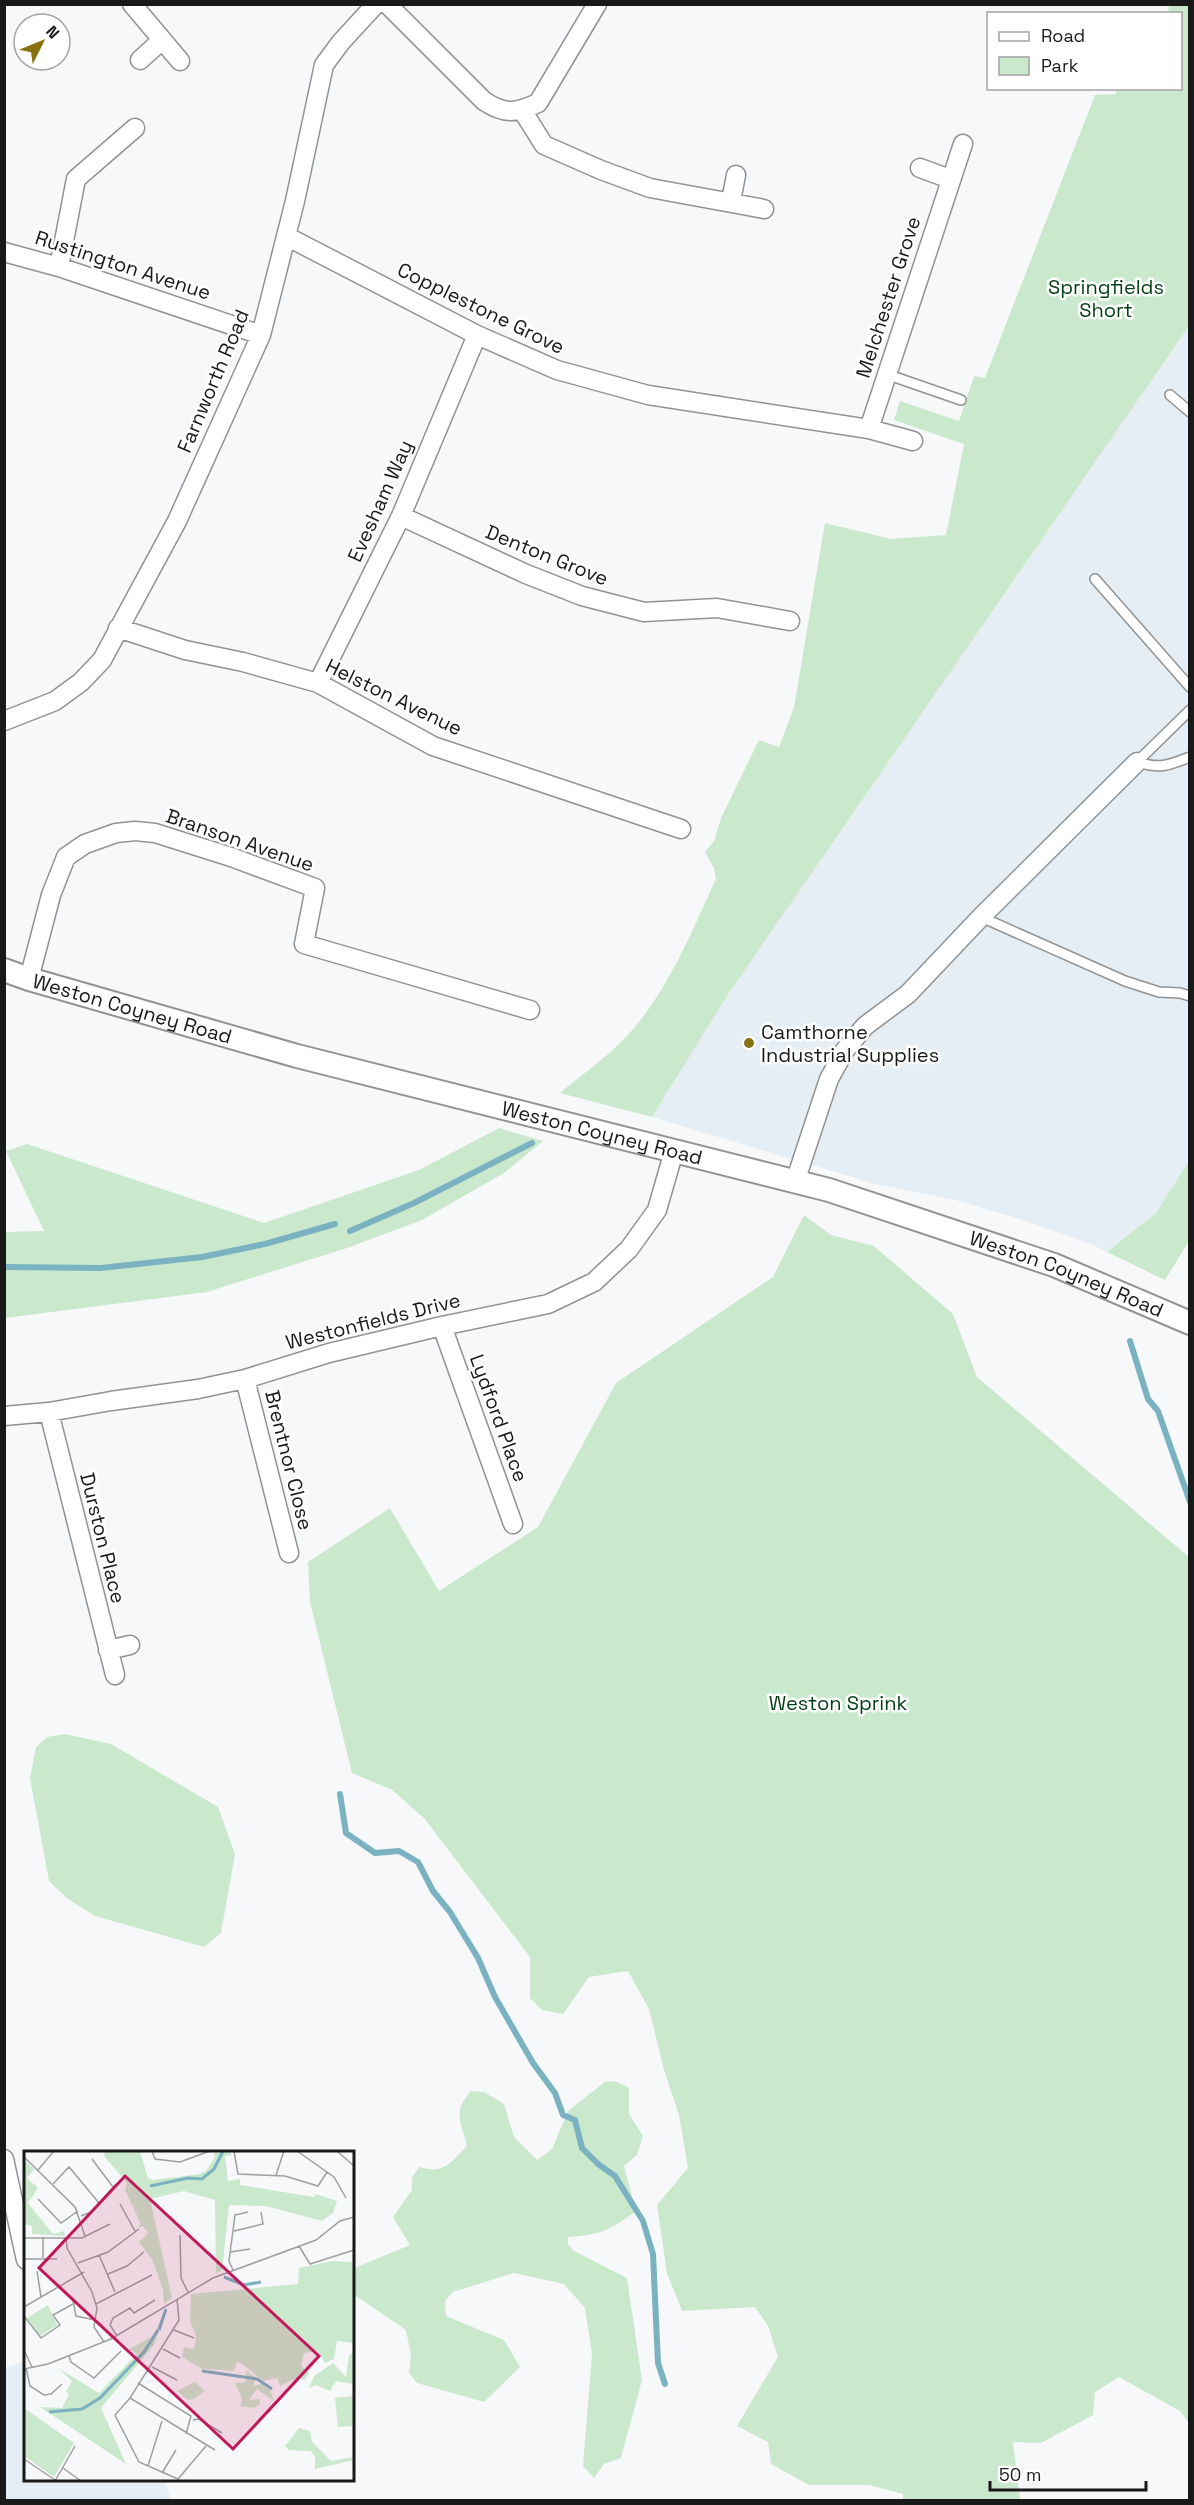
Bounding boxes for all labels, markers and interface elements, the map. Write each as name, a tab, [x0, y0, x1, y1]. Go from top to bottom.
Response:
north arrow	[12, 12, 72, 72]
legend	[987, 12, 1182, 90]
text: N	[41, 21, 64, 43]
text: Road	[1041, 24, 1085, 47]
text: Park	[1041, 54, 1079, 77]
street label: Melchester Grove	[850, 213, 926, 381]
street label: Rustington Avenue	[32, 224, 214, 306]
street label: Copplestone Grove	[393, 256, 569, 360]
park label: Springfields Short	[1048, 274, 1164, 323]
street label: Farnworth Road	[171, 305, 255, 457]
street label: Evesham Way	[342, 436, 418, 566]
street label: Denton Grove	[482, 519, 612, 591]
street label: Helston Avenue	[321, 653, 467, 741]
street label: Branson Avenue	[163, 802, 317, 878]
street label: Weston Coyney Road	[30, 968, 235, 1050]
place label: Camthorne Industrial Supplies	[761, 1019, 939, 1068]
marker: Camthorne Industrial Supplies	[742, 1036, 756, 1050]
street label: Weston Coyney Road	[499, 1095, 705, 1171]
street label: Weston Coyney Road	[966, 1225, 1168, 1323]
street label: Westonfields Drive	[283, 1287, 463, 1355]
street label: Lydford Place	[464, 1351, 534, 1485]
street label: Brentnor Close	[259, 1387, 319, 1533]
street label: Durston Place	[74, 1470, 132, 1606]
park label: Weston Sprink	[769, 1690, 908, 1716]
inset map	[24, 2151, 354, 2481]
scale bar	[990, 2454, 1146, 2492]
text: 50 m	[999, 2463, 1041, 2486]

